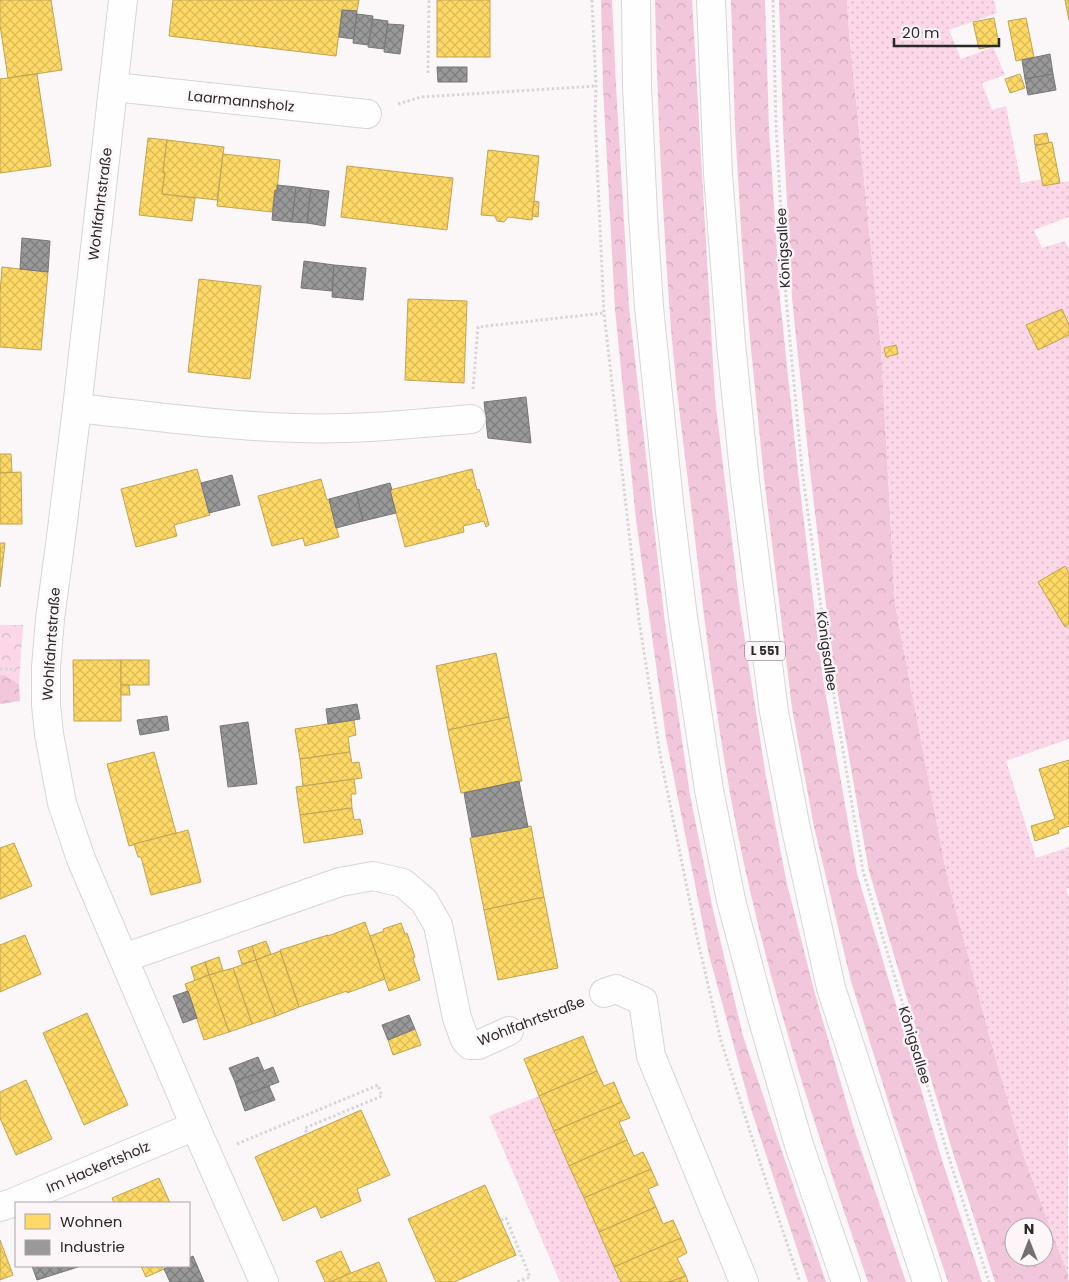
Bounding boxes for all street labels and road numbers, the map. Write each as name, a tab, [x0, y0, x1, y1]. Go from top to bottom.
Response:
street label: Laarmannsholz	[187, 85, 295, 117]
street label: Wohlfahrtstraße	[83, 146, 117, 262]
street label: Königsallee	[771, 207, 795, 289]
street label: Wohlfahrtstraße	[37, 586, 65, 701]
street label: Königsallee	[812, 610, 843, 692]
road number: L 551	[745, 641, 785, 660]
street label: Wohlfahrtstraße	[474, 991, 588, 1051]
street label: Königsallee	[894, 1004, 936, 1087]
street label: Im Hackertsholz	[43, 1136, 153, 1198]

